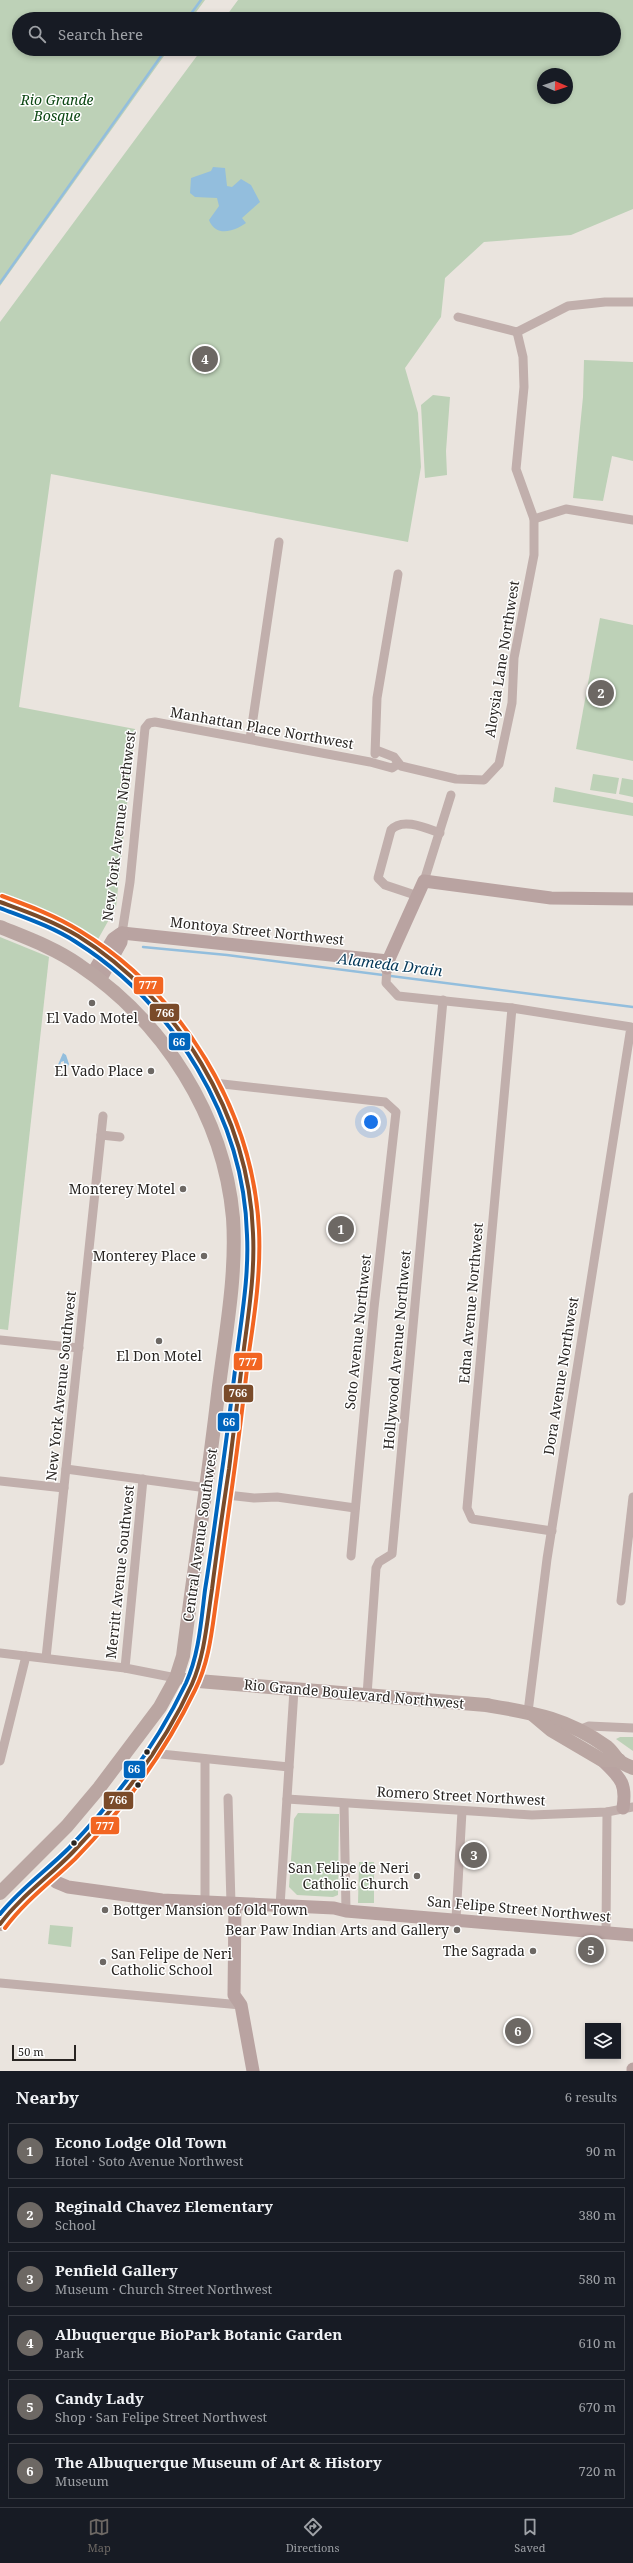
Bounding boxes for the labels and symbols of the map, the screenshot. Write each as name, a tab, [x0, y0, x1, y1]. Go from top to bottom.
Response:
north arrow	[537, 68, 573, 104]
park label: Rio Grande Bosque	[20, 90, 94, 125]
pin: 4	[192, 344, 218, 374]
street label: Aloysia Lane Northwest	[480, 579, 523, 739]
pin: 2	[588, 678, 614, 708]
street label: Manhattan Place Northwest	[169, 702, 355, 753]
street label: New York Avenue Northwest	[97, 730, 140, 922]
street label: Montoya Street Northwest	[169, 912, 345, 949]
water label: Alameda Drain	[335, 948, 444, 980]
line badge: 777	[133, 976, 164, 995]
text: 777	[139, 977, 157, 992]
marker: El Vado Motel	[87, 998, 97, 1008]
line badge: 766	[149, 1003, 180, 1022]
text: 766	[156, 1005, 174, 1020]
place label: El Vado Motel	[46, 1008, 138, 1027]
line badge: 66	[168, 1032, 191, 1051]
text: 66	[173, 1034, 185, 1049]
place label: El Vado Place	[54, 1061, 143, 1080]
marker: El Vado Place	[146, 1066, 156, 1076]
your location	[361, 1112, 381, 1132]
place label: Monterey Motel	[69, 1179, 176, 1198]
marker: Monterey Motel	[178, 1184, 188, 1194]
pin: 1	[328, 1214, 354, 1244]
street label: Edna Avenue Northwest	[454, 1222, 487, 1384]
place label: Monterey Place	[93, 1246, 196, 1265]
street label: Hollywood Avenue Northwest	[378, 1250, 415, 1450]
marker: Monterey Place	[199, 1251, 209, 1261]
street label: Soto Avenue Northwest	[340, 1253, 375, 1411]
street label: New York Avenue Southwest	[41, 1290, 80, 1482]
street label: Dora Avenue Northwest	[539, 1295, 582, 1456]
marker: El Don Motel	[154, 1336, 164, 1346]
place label: El Don Motel	[116, 1346, 202, 1365]
line badge: 777	[233, 1352, 263, 1371]
text: 777	[239, 1354, 257, 1369]
line badge: 766	[223, 1384, 254, 1403]
text: 766	[229, 1385, 247, 1400]
line badge: 66	[217, 1412, 240, 1432]
text: 66	[223, 1414, 235, 1429]
street label: Central Avenue Southwest	[178, 1447, 221, 1623]
street label: Merritt Avenue Southwest	[101, 1484, 138, 1660]
street label: Rio Grande Boulevard Northwest	[243, 1674, 465, 1713]
unlabelled marker	[142, 1747, 152, 1757]
line badge: 66	[123, 1760, 146, 1779]
text: 66	[128, 1761, 140, 1776]
unlabelled marker	[133, 1780, 143, 1790]
street label: Romero Street Northwest	[376, 1782, 546, 1809]
line badge: 766	[103, 1791, 134, 1810]
text: 766	[109, 1792, 127, 1807]
line badge: 777	[90, 1816, 120, 1835]
text: 777	[96, 1818, 114, 1833]
unlabelled marker	[69, 1838, 79, 1848]
pin: 3	[461, 1840, 487, 1870]
place label: San Felipe de Neri Catholic Church	[288, 1858, 410, 1893]
marker: San Felipe de Neri Catholic Church	[412, 1871, 422, 1881]
street label: San Felipe Street Northwest	[426, 1891, 612, 1926]
place label: Bottger Mansion of Old Town	[113, 1900, 308, 1919]
marker: Bottger Mansion of Old Town	[100, 1905, 110, 1915]
place label: Bear Paw Indian Arts and Gallery	[225, 1920, 449, 1939]
marker: Bear Paw Indian Arts and Gallery	[452, 1925, 462, 1935]
pin: 5	[578, 1935, 604, 1965]
place label: The Sagrada	[443, 1941, 525, 1960]
place label: San Felipe de Neri Catholic School	[111, 1944, 232, 1979]
marker: The Sagrada	[528, 1946, 538, 1956]
marker: San Felipe de Neri Catholic School	[98, 1957, 108, 1967]
pin: 6	[505, 2016, 531, 2046]
scale bar	[12, 2043, 76, 2062]

